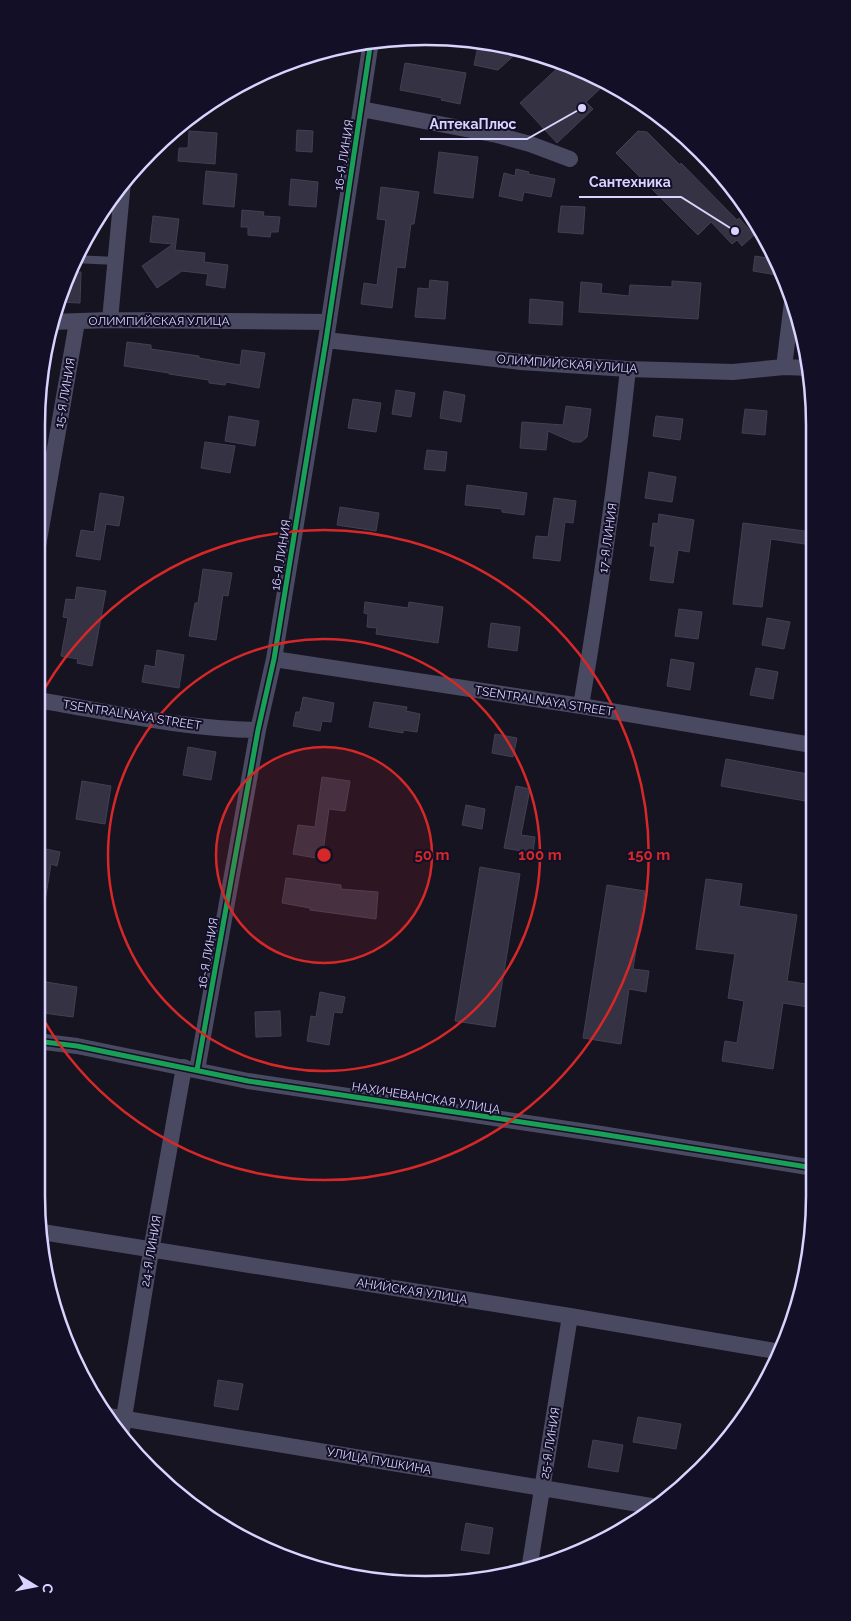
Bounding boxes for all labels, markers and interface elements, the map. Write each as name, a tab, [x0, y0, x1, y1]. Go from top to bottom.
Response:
callout: АптекаПлюс	[420, 110, 527, 139]
text: АптекаПлюс	[430, 116, 517, 132]
street label: 16-Я ЛИНИЯ	[331, 119, 357, 191]
callout: Сантехника	[579, 168, 681, 197]
text: Сантехника	[589, 174, 671, 190]
street label: ОЛИМПИЙСКАЯ УЛИЦА	[89, 314, 230, 328]
street label: ОЛИМПИЙСКАЯ УЛИЦА	[496, 352, 638, 376]
street label: 15-Я ЛИНИЯ	[52, 357, 78, 429]
street label: 17-Я ЛИНИЯ	[596, 502, 620, 574]
street label: 16-Я ЛИНИЯ	[268, 519, 294, 591]
street label: TSENTRALNAYA STREET	[474, 683, 615, 719]
street label: TSENTRALNAYA STREET	[62, 697, 203, 733]
centre of rings	[315, 846, 333, 864]
text: 50 m	[414, 846, 450, 864]
text: 100 m	[518, 846, 562, 864]
text: 150 m	[628, 846, 670, 864]
street label: 16-Я ЛИНИЯ	[195, 917, 221, 989]
street label: НАХИЧЕВАНСКАЯ УЛИЦА	[351, 1079, 501, 1117]
street label: 24-Я ЛИНИЯ	[138, 1214, 164, 1288]
street label: АНИЙСКАЯ УЛИЦА	[356, 1275, 468, 1307]
street label: 25-Я ЛИНИЯ	[537, 1406, 563, 1480]
street label: УЛИЦА ПУШКИНА	[326, 1445, 432, 1477]
north arrow	[10, 1561, 60, 1611]
text: С	[39, 1582, 57, 1595]

